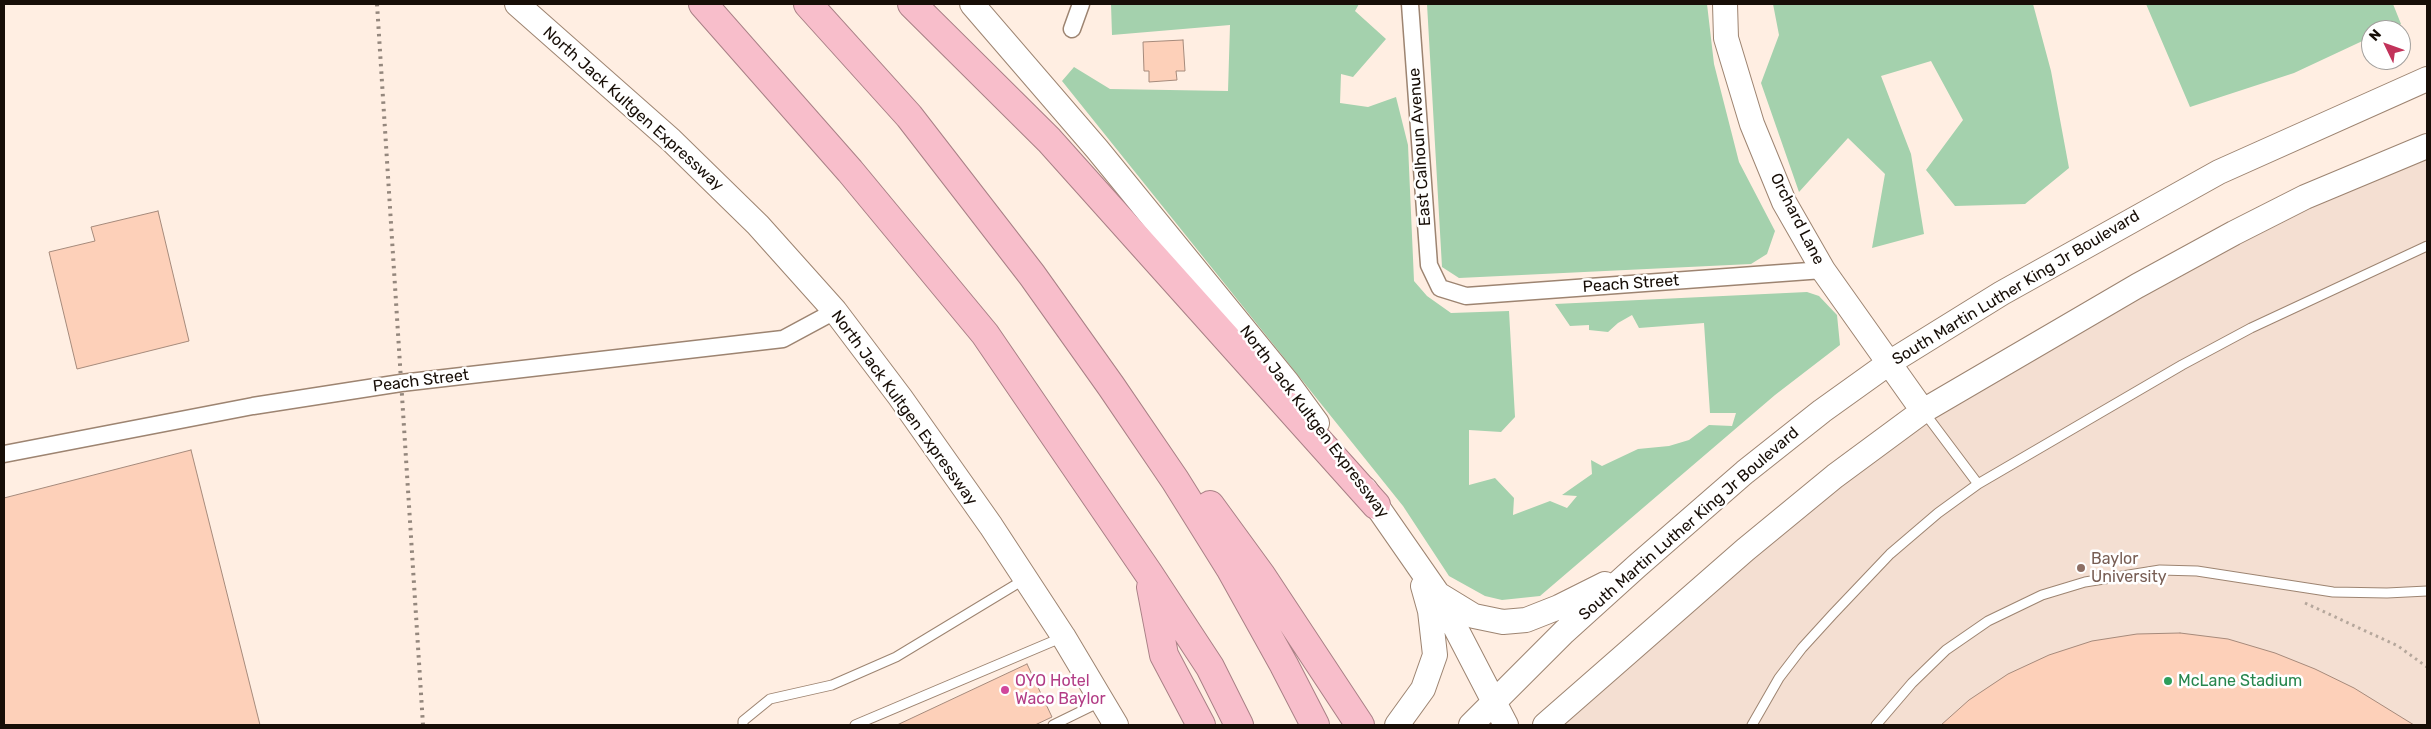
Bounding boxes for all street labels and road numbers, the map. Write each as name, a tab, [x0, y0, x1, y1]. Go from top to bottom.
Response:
street label: North Jack Kultgen Expressway	[539, 23, 727, 195]
street label: East Calhoun Avenue	[1405, 67, 1435, 227]
street label: Orchard Lane	[1766, 170, 1828, 268]
street label: South Martin Luther King Jr Boulevard	[1889, 206, 2143, 370]
street label: Peach Street	[1582, 271, 1680, 297]
street label: North Jack Kultgen Expressway	[827, 307, 981, 509]
street label: North Jack Kultgen Expressway	[1235, 322, 1393, 522]
street label: Peach Street	[372, 366, 470, 396]
street label: South Martin Luther King Jr Boulevard	[1575, 423, 1803, 625]

